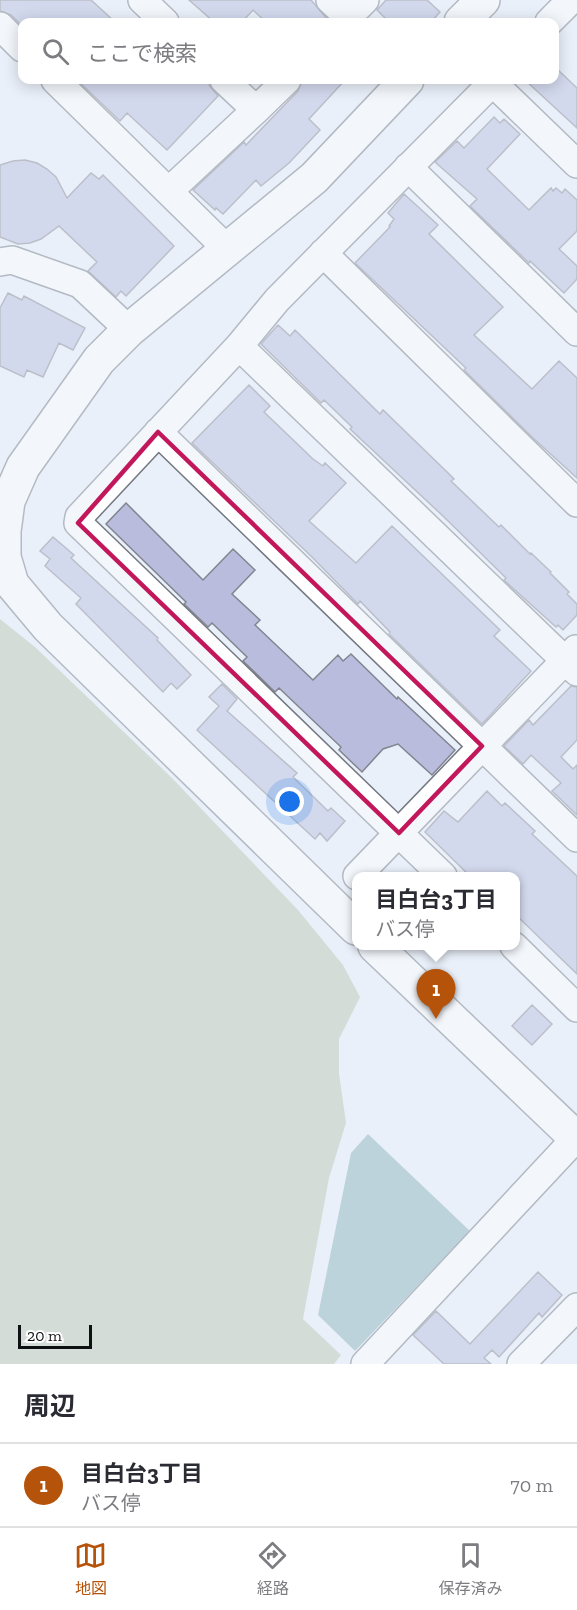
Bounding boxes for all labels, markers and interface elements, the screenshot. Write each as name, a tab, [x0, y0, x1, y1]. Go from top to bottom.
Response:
search box	[18, 18, 559, 84]
icon: search	[39, 35, 72, 68]
text: ここで検索	[87, 40, 197, 67]
your location	[275, 787, 304, 816]
popup	[352, 872, 520, 950]
text: 目白台3丁目	[375, 886, 497, 913]
text: バス停	[375, 917, 435, 941]
pin: 1	[416, 970, 456, 1019]
scale bar	[18, 1322, 92, 1350]
text: 20 m	[27, 1326, 62, 1345]
text: 周辺	[24, 1390, 76, 1422]
text: 目白台3丁目	[81, 1460, 203, 1487]
text: 1	[39, 1473, 48, 1497]
text: 70 m	[510, 1473, 553, 1497]
text: バス停	[81, 1491, 141, 1515]
tab: 地図	[74, 1539, 107, 1599]
tab: 経路	[256, 1539, 289, 1599]
tab: 保存済み	[438, 1539, 502, 1599]

